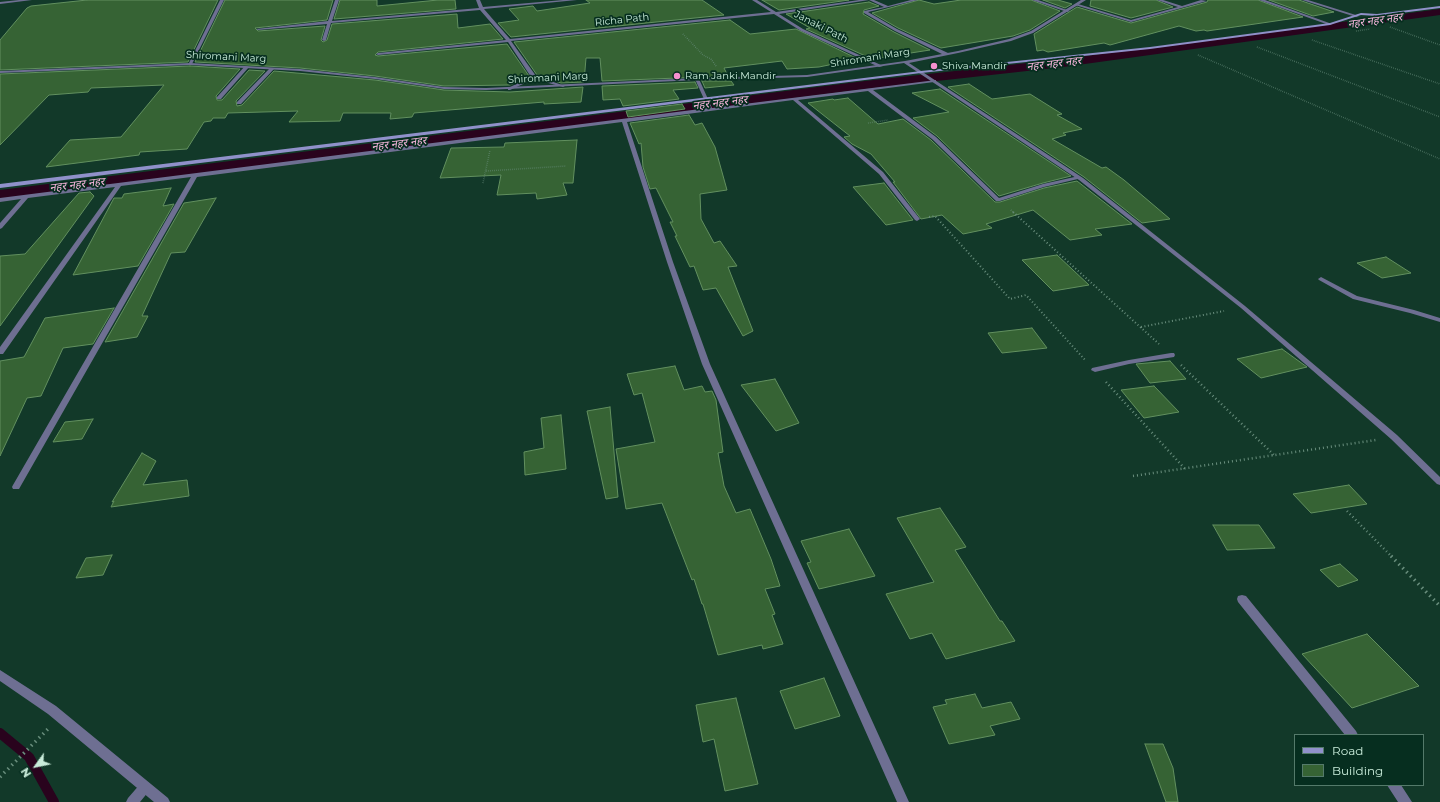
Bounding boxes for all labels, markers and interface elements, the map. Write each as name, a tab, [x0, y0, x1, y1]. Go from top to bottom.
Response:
street label: Janaki Path	[792, 8, 850, 46]
street label: Richa Path	[594, 11, 650, 29]
water label: नहर नहर नहर	[1347, 11, 1403, 31]
street label: Shiromani Marg	[829, 46, 911, 70]
street label: Shiromani Marg	[185, 49, 267, 65]
water label: नहर नहर नहर	[1026, 54, 1082, 74]
place label: Shiva Mandir	[942, 60, 1007, 72]
marker: Shiva Mandir	[929, 61, 939, 71]
street label: Shiromani Marg	[507, 70, 589, 86]
place label: Ram Janki Mandir	[685, 70, 776, 82]
marker: Ram Janki Mandir	[672, 71, 682, 81]
water label: नहर नहर नहर	[692, 93, 748, 113]
water label: नहर नहर नहर	[371, 134, 427, 154]
water label: नहर नहर नहर	[49, 175, 105, 195]
legend	[1294, 734, 1424, 786]
text: Road	[1332, 743, 1363, 758]
north arrow	[16, 746, 56, 786]
text: Building	[1332, 763, 1383, 778]
text: N	[18, 765, 34, 780]

